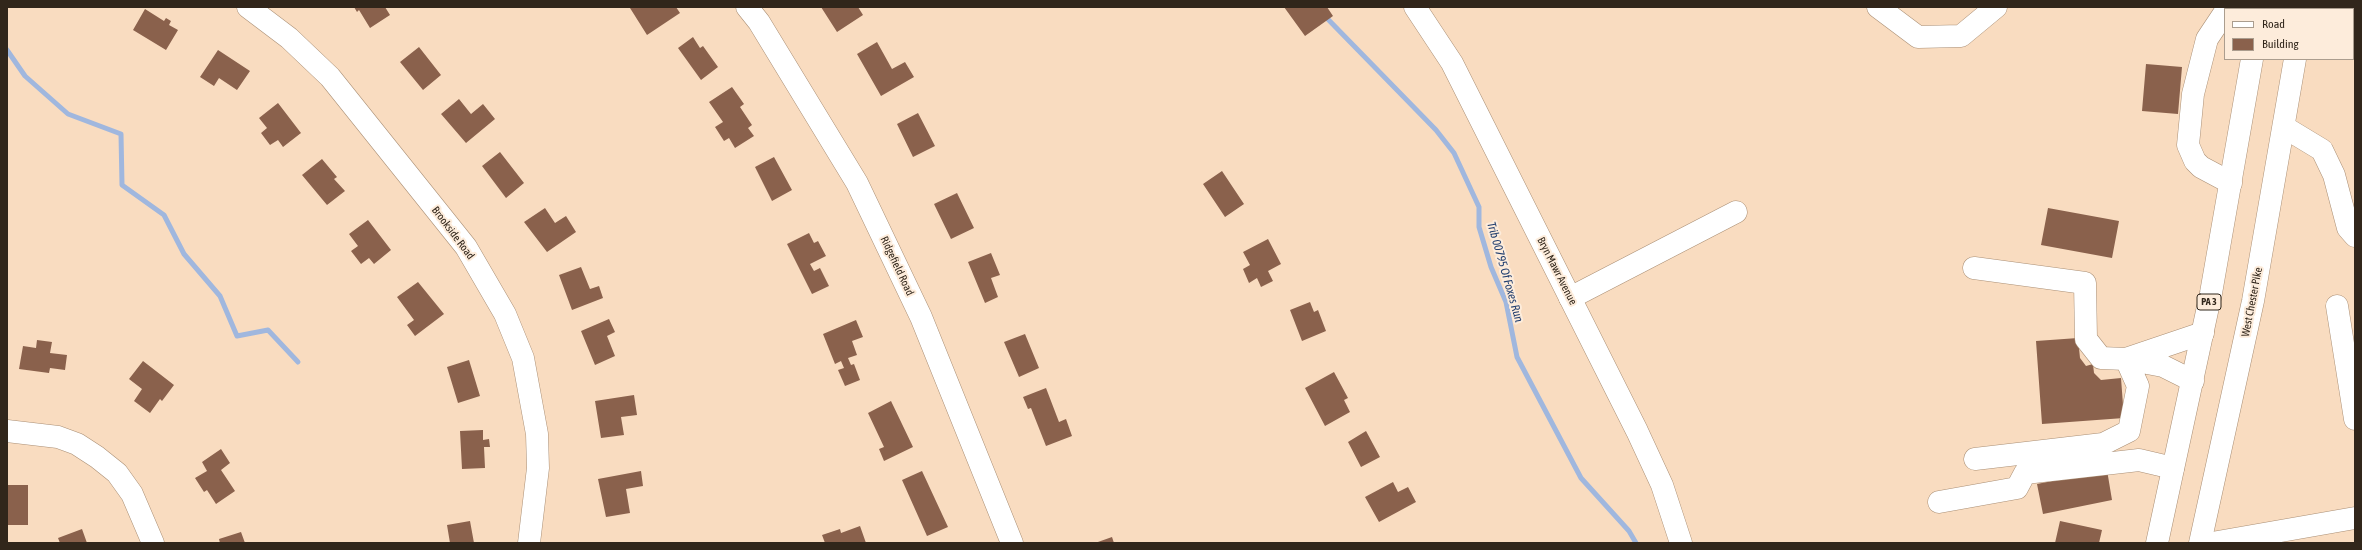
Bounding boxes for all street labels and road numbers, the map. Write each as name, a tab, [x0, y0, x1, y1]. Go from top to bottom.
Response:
street label: Brookside Road	[429, 204, 477, 262]
street label: Ridgefield Road	[878, 234, 916, 298]
street label: Bryn Mawr Avenue	[1534, 235, 1580, 307]
street label: West Chester Pike	[2239, 266, 2265, 338]
road number: PA 3	[2197, 294, 2221, 310]

